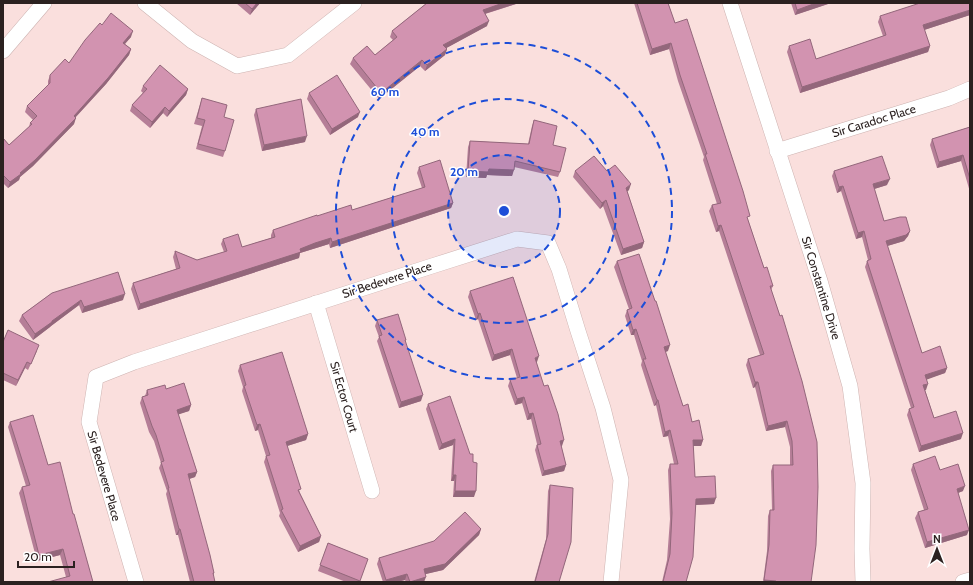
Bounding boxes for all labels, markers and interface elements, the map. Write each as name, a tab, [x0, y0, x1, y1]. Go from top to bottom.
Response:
text: 60 m	[371, 84, 399, 99]
street label: Sir Caradoc Place	[830, 101, 918, 140]
text: 40 m	[410, 124, 440, 139]
text: 20 m	[450, 164, 478, 179]
centre of rings	[497, 204, 511, 218]
street label: Sir Constantine Drive	[799, 235, 844, 341]
street label: Sir Bedevere Place	[340, 258, 434, 301]
street label: Sir Ector Court	[327, 360, 362, 434]
street label: Sir Bedevere Place	[84, 429, 125, 523]
north arrow	[917, 529, 957, 569]
text: N	[933, 532, 941, 546]
scale bar	[18, 543, 74, 569]
text: 20 m	[24, 549, 52, 564]

